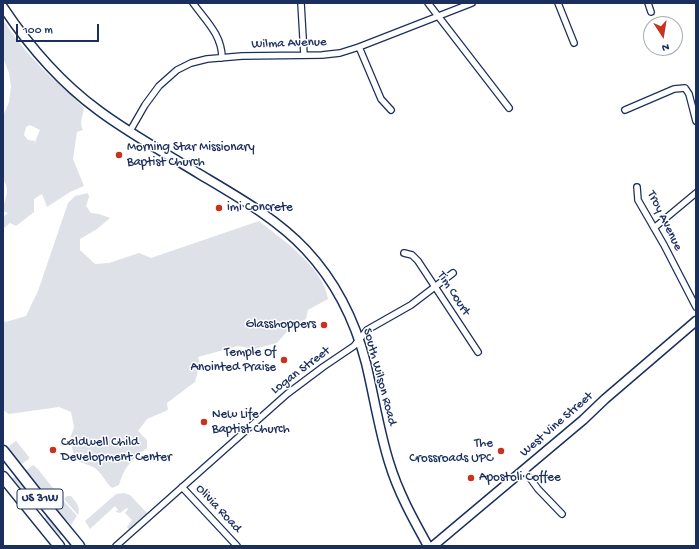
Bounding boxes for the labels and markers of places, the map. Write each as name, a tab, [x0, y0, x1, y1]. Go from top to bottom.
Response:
place label: Morning Star Missionary Baptist Church	[127, 140, 255, 171]
marker: Morning Star Missionary Baptist Church	[114, 150, 124, 160]
place label: imi Concrete	[227, 200, 293, 216]
marker: imi Concrete	[214, 203, 224, 213]
place label: Glasshoppers	[246, 317, 316, 333]
marker: Glasshoppers	[319, 320, 329, 330]
place label: Temple Of Anointed Praise	[190, 345, 276, 376]
marker: Temple Of Anointed Praise	[279, 355, 289, 365]
place label: New Life Baptist Church	[212, 407, 290, 438]
marker: New Life Baptist Church	[199, 417, 209, 427]
place label: Caldwell Child Development Center	[61, 435, 172, 466]
place label: The Crossroads UPC	[409, 436, 493, 467]
marker: Caldwell Child Development Center	[48, 445, 58, 455]
marker: The Crossroads UPC	[496, 446, 506, 456]
place label: Apostoli Coffee	[479, 470, 561, 486]
marker: Apostoli Coffee	[466, 473, 476, 483]

